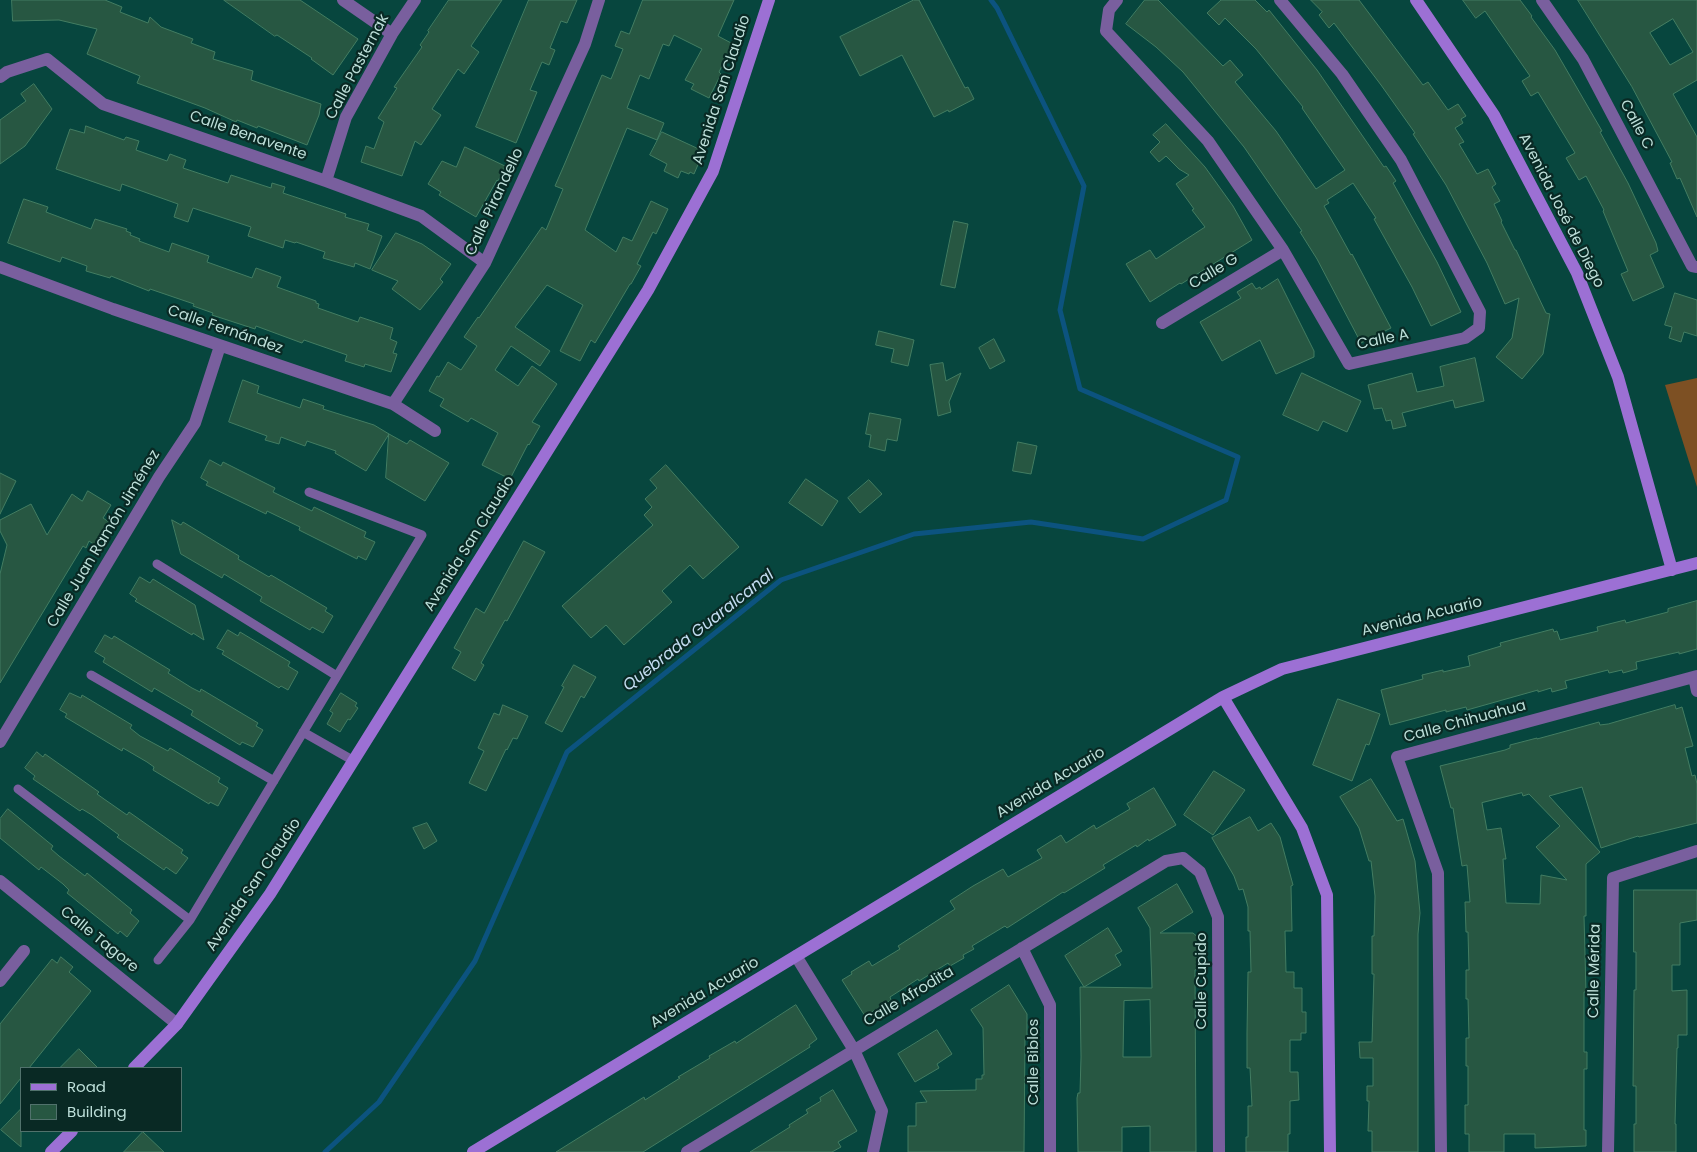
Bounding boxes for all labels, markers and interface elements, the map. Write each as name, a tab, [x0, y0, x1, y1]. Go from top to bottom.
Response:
street label: Calle Pasternak	[323, 11, 393, 123]
street label: Avenida San Claudio	[689, 13, 755, 167]
street label: Calle C	[1615, 97, 1657, 153]
street label: Calle Benavente	[187, 108, 309, 164]
street label: Avenida José de Diego	[1514, 131, 1608, 291]
street label: Calle Pirandello	[462, 145, 528, 259]
street label: Calle G	[1186, 250, 1242, 294]
street label: Calle Fernández	[165, 302, 285, 358]
street label: Calle A	[1355, 326, 1411, 354]
street label: Calle Juan Ramón Jiménez	[44, 447, 164, 631]
street label: Avenida San Claudio	[421, 473, 519, 615]
water label: Quebrada Guaralcanal	[620, 566, 778, 696]
street label: Avenida Acuario	[1360, 593, 1484, 641]
street label: Calle Chihuahua	[1402, 697, 1528, 747]
street label: Avenida Acuario	[994, 744, 1108, 822]
street label: Avenida San Claudio	[203, 815, 305, 955]
street label: Calle Tagore	[56, 903, 142, 977]
street label: Calle Mérida	[1585, 924, 1605, 1018]
street label: Calle Cupido	[1193, 932, 1211, 1030]
street label: Avenida Acuario	[648, 954, 762, 1032]
street label: Calle Afrodita	[861, 963, 957, 1031]
street label: Calle Biblos	[1025, 1019, 1043, 1105]
legend	[20, 1067, 182, 1132]
text: Road	[67, 1076, 106, 1097]
text: Building	[67, 1101, 127, 1122]

